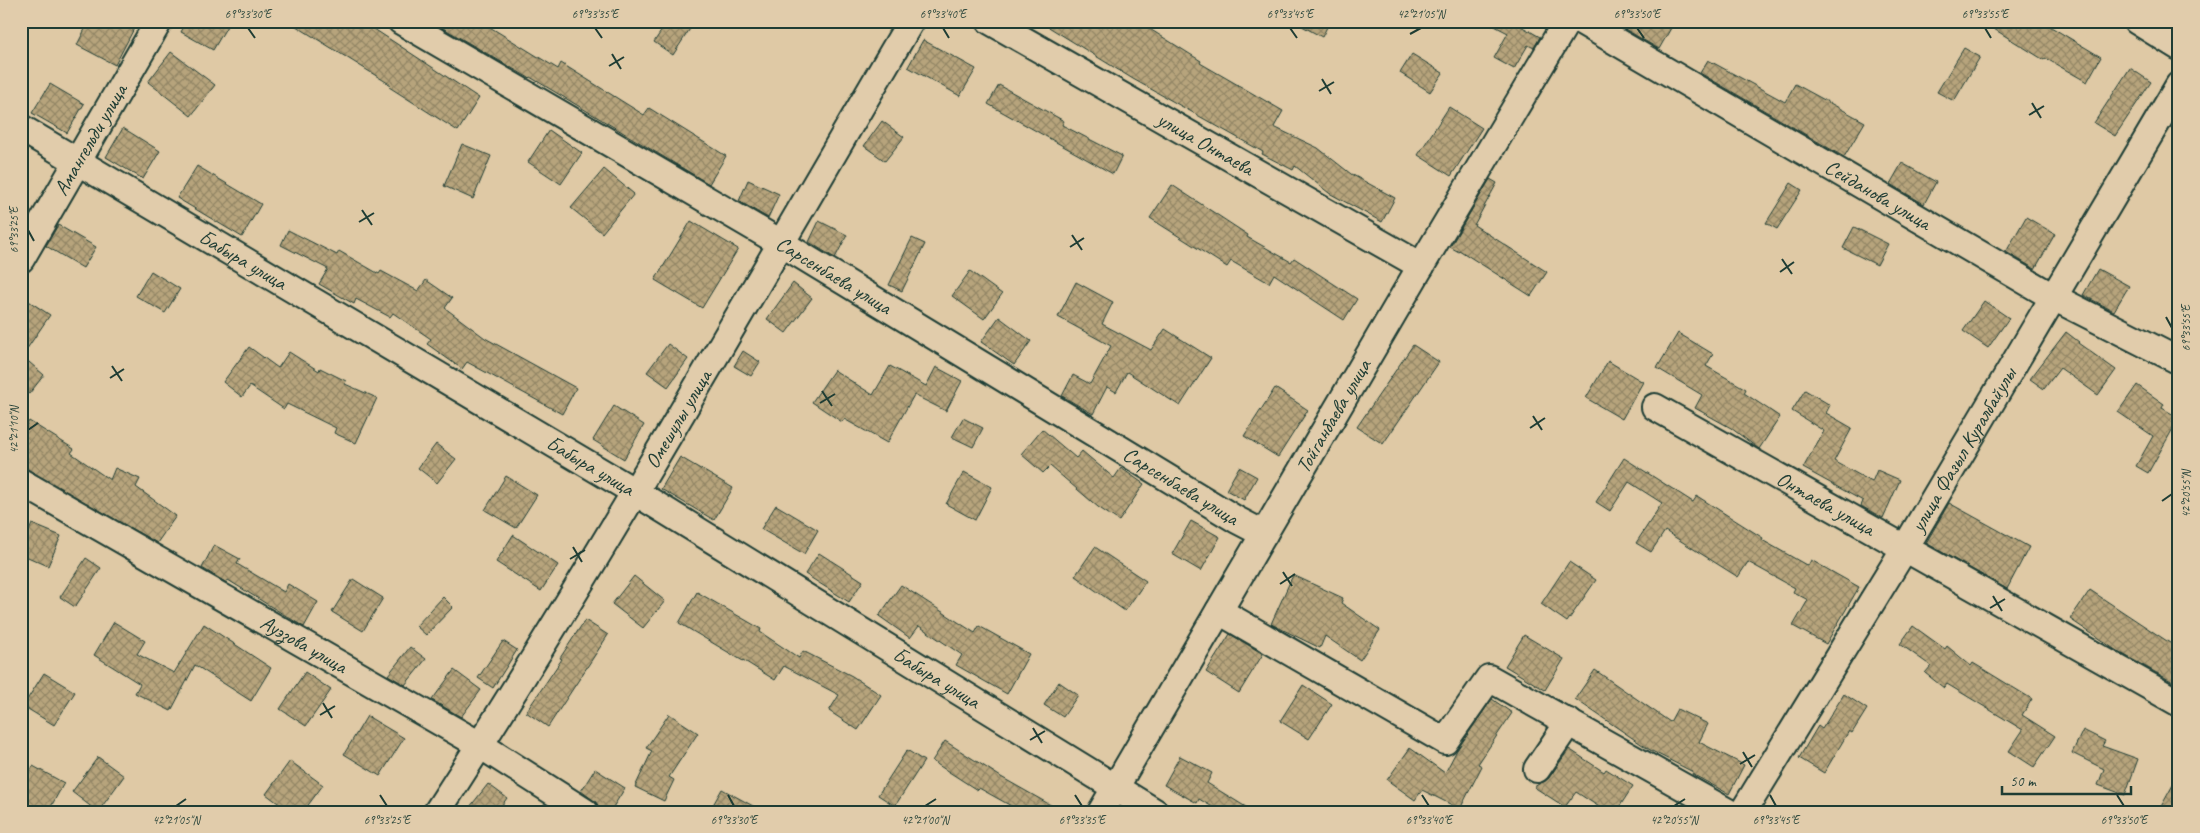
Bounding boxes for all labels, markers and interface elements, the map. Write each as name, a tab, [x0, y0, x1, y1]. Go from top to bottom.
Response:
text: 69°33'30"E	[225, 6, 273, 22]
text: 69°33'35"E	[572, 6, 620, 22]
text: 69°33'40"E	[920, 6, 968, 22]
text: 69°33'45"E	[1267, 6, 1315, 22]
text: 42°21'05"N	[1397, 6, 1446, 22]
text: 69°33'50"E	[1614, 6, 1662, 22]
text: 69°33'55"E	[1962, 6, 2010, 22]
street label: Амангельди улица	[48, 77, 134, 200]
street label: улица Онтаева	[1151, 105, 1260, 182]
street label: Сейданова улица	[1820, 154, 1938, 237]
text: 69°33'25"E	[6, 205, 22, 253]
street label: Бабыра улица	[194, 224, 293, 297]
street label: Сарсенбаева улица	[771, 230, 898, 321]
text: 69°33'55"E	[2178, 303, 2194, 351]
street label: Тойганбаева улица	[1290, 353, 1377, 477]
street label: улица Фазыл Куралбайулы	[1903, 361, 2023, 538]
street label: Омешулы улица	[639, 363, 718, 473]
text: 42°21'10"N	[6, 405, 22, 454]
street label: Бабыра улица	[542, 430, 641, 503]
street label: Сарсенбаева улица	[1118, 441, 1245, 532]
street label: Онтаева улица	[1772, 465, 1881, 543]
text: 42°20'55"N	[2178, 469, 2194, 518]
street label: Ауэзова улица	[256, 609, 353, 680]
street label: Бабыра улица	[888, 641, 987, 715]
scale bar	[2002, 763, 2131, 795]
text: 50 m	[2010, 772, 2037, 791]
text: 42°21'05"N	[152, 812, 201, 828]
text: 69°33'25"E	[364, 812, 412, 828]
text: 69°33'30"E	[711, 812, 759, 828]
text: 42°21'00"N	[901, 812, 950, 828]
text: 69°33'35"E	[1059, 812, 1107, 828]
text: 69°33'40"E	[1406, 812, 1454, 828]
text: 42°20'55"N	[1650, 812, 1699, 828]
text: 69°33'45"E	[1753, 812, 1801, 828]
text: 69°33'50"E	[2101, 812, 2149, 828]

